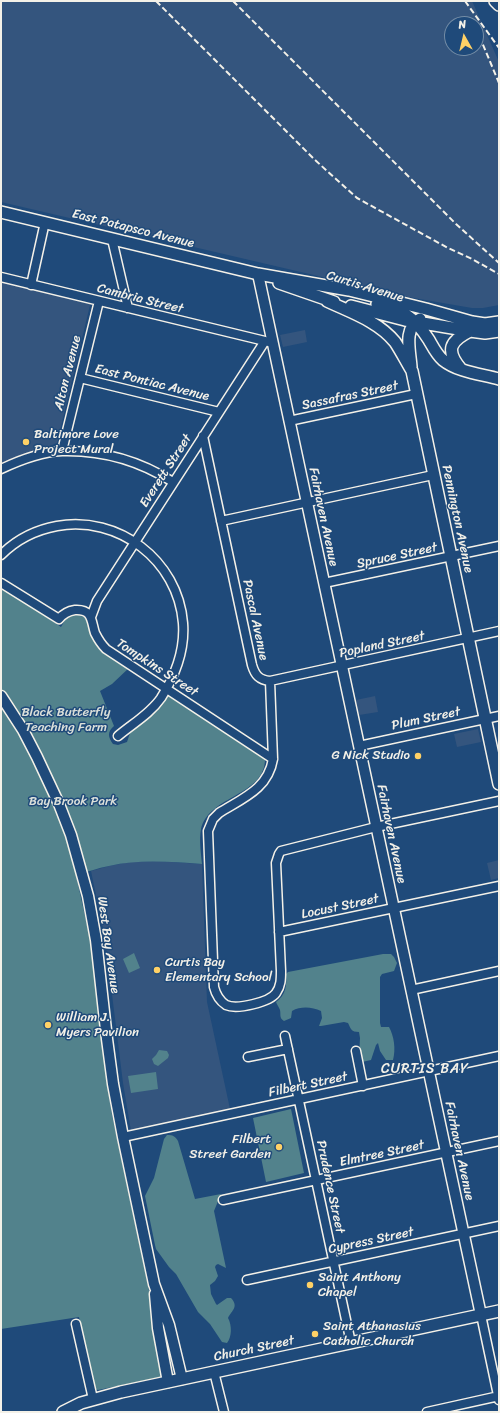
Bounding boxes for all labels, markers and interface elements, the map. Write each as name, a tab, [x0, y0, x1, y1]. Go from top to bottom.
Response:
text: N	[457, 15, 467, 35]
north arrow	[444, 16, 484, 56]
street label: East Patapsco Avenue	[70, 206, 196, 252]
street label: Curtis Avenue	[325, 268, 405, 306]
street label: Cambria Street	[95, 281, 185, 317]
street label: Alton Avenue	[51, 334, 85, 412]
street label: East Pontiac Avenue	[93, 361, 211, 405]
street label: Sassafras Street	[301, 378, 399, 414]
place label: Baltimore Love Project Mural	[34, 427, 119, 458]
street label: Everett Street	[137, 432, 195, 510]
marker: Baltimore Love Project Mural	[21, 437, 31, 447]
street label: Pennington Avenue	[438, 464, 476, 574]
street label: Fairhaven Avenue	[305, 466, 341, 568]
street label: Spruce Street	[355, 540, 439, 572]
street label: Pascal Avenue	[239, 578, 271, 662]
street label: Popland Street	[338, 628, 426, 662]
street label: Tompkins Street	[113, 636, 201, 700]
street label: Plum Street	[390, 704, 462, 734]
park label: Black Butterfly Teaching Farm	[21, 705, 111, 736]
place label: G Nick Studio	[331, 748, 410, 764]
marker: G Nick Studio	[413, 751, 423, 761]
street label: Fairhaven Avenue	[373, 783, 409, 885]
park label: Bay Brook Park	[29, 794, 117, 810]
street label: Locust Street	[300, 891, 380, 923]
street label: West Bay Avenue	[93, 895, 123, 995]
place label: Curtis Bay Elementary School	[165, 955, 272, 986]
marker: Curtis Bay Elementary School	[152, 965, 162, 975]
place label: William J. Myers Pavilion	[56, 1010, 139, 1041]
marker: William J. Myers Pavilion	[43, 1020, 53, 1030]
district label: CURTIS BAY	[382, 1061, 468, 1077]
street label: Filbert Street	[267, 1069, 349, 1101]
street label: Fairhaven Avenue	[441, 1100, 477, 1202]
place label: Filbert Street Garden	[189, 1132, 271, 1163]
street label: Elmtree Street	[338, 1137, 426, 1171]
street label: Prudence Street	[313, 1139, 347, 1235]
marker: Filbert Street Garden	[274, 1142, 284, 1152]
street label: Cypress Street	[327, 1224, 415, 1258]
place label: Saint Anthony Chapel	[318, 1270, 401, 1301]
marker: Saint Anthony Chapel	[305, 1280, 315, 1290]
place label: Saint Athanasius Catholic Church	[323, 1319, 421, 1350]
marker: Saint Athanasius Catholic Church	[310, 1329, 320, 1339]
street label: Church Street	[212, 1333, 296, 1365]

